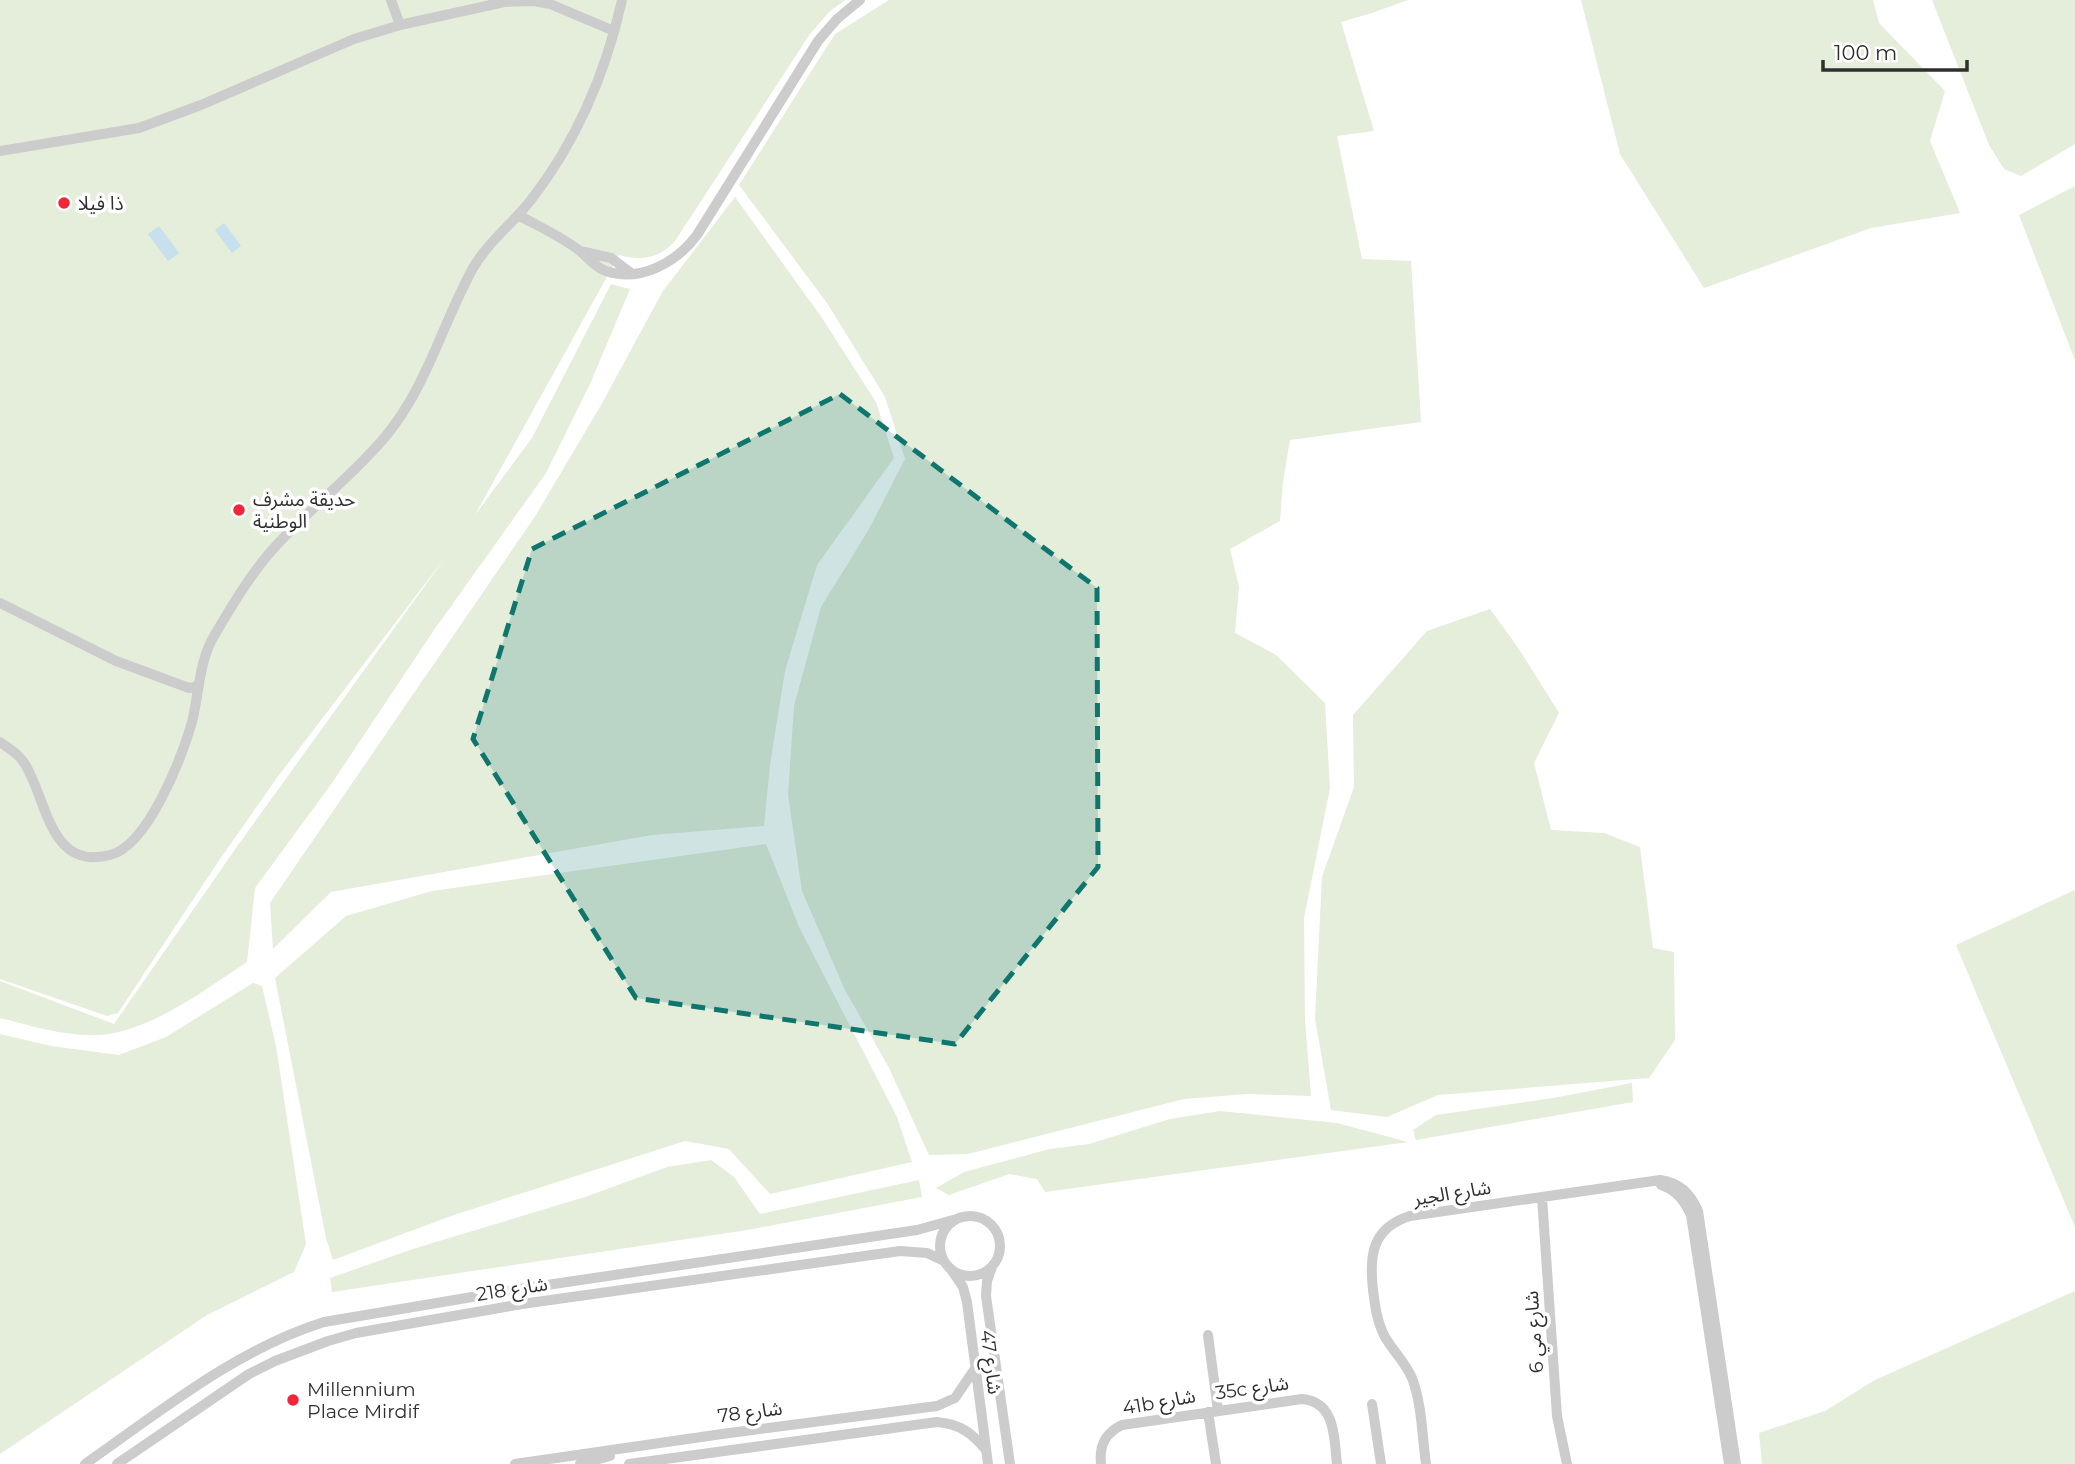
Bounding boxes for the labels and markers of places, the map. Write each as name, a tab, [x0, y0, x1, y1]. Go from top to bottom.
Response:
place label: ذا فيلا	[78, 192, 124, 215]
marker: ذا فيلا	[56, 195, 72, 211]
place label: حديقة مشرف الوطنية	[253, 488, 355, 533]
marker: حديقة مشرف الوطنية	[231, 502, 247, 518]
place label: Millennium Place Mirdif	[307, 1378, 421, 1423]
marker: Millennium Place Mirdif	[285, 1392, 301, 1408]

